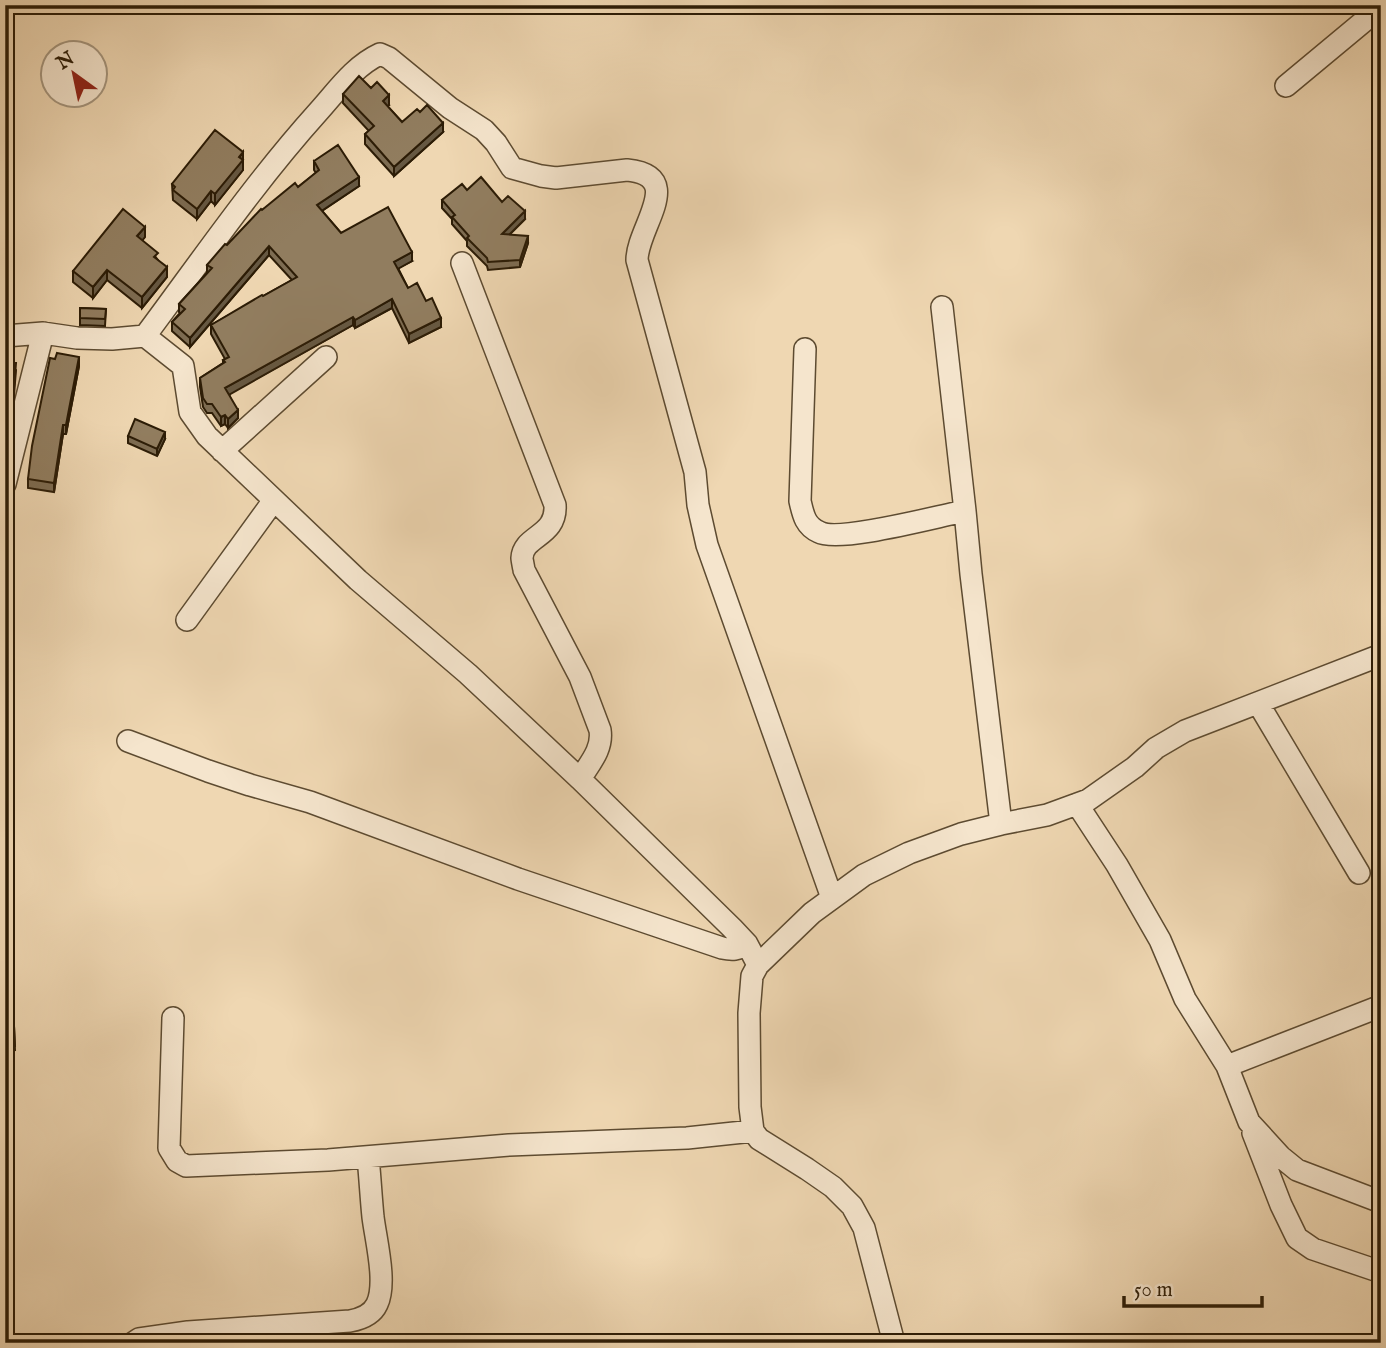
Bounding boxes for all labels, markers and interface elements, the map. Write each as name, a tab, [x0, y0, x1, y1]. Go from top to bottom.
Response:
north arrow	[38, 38, 108, 108]
text: N	[52, 47, 80, 77]
scale bar	[1124, 1264, 1262, 1308]
text: 50 m	[1134, 1277, 1173, 1304]

